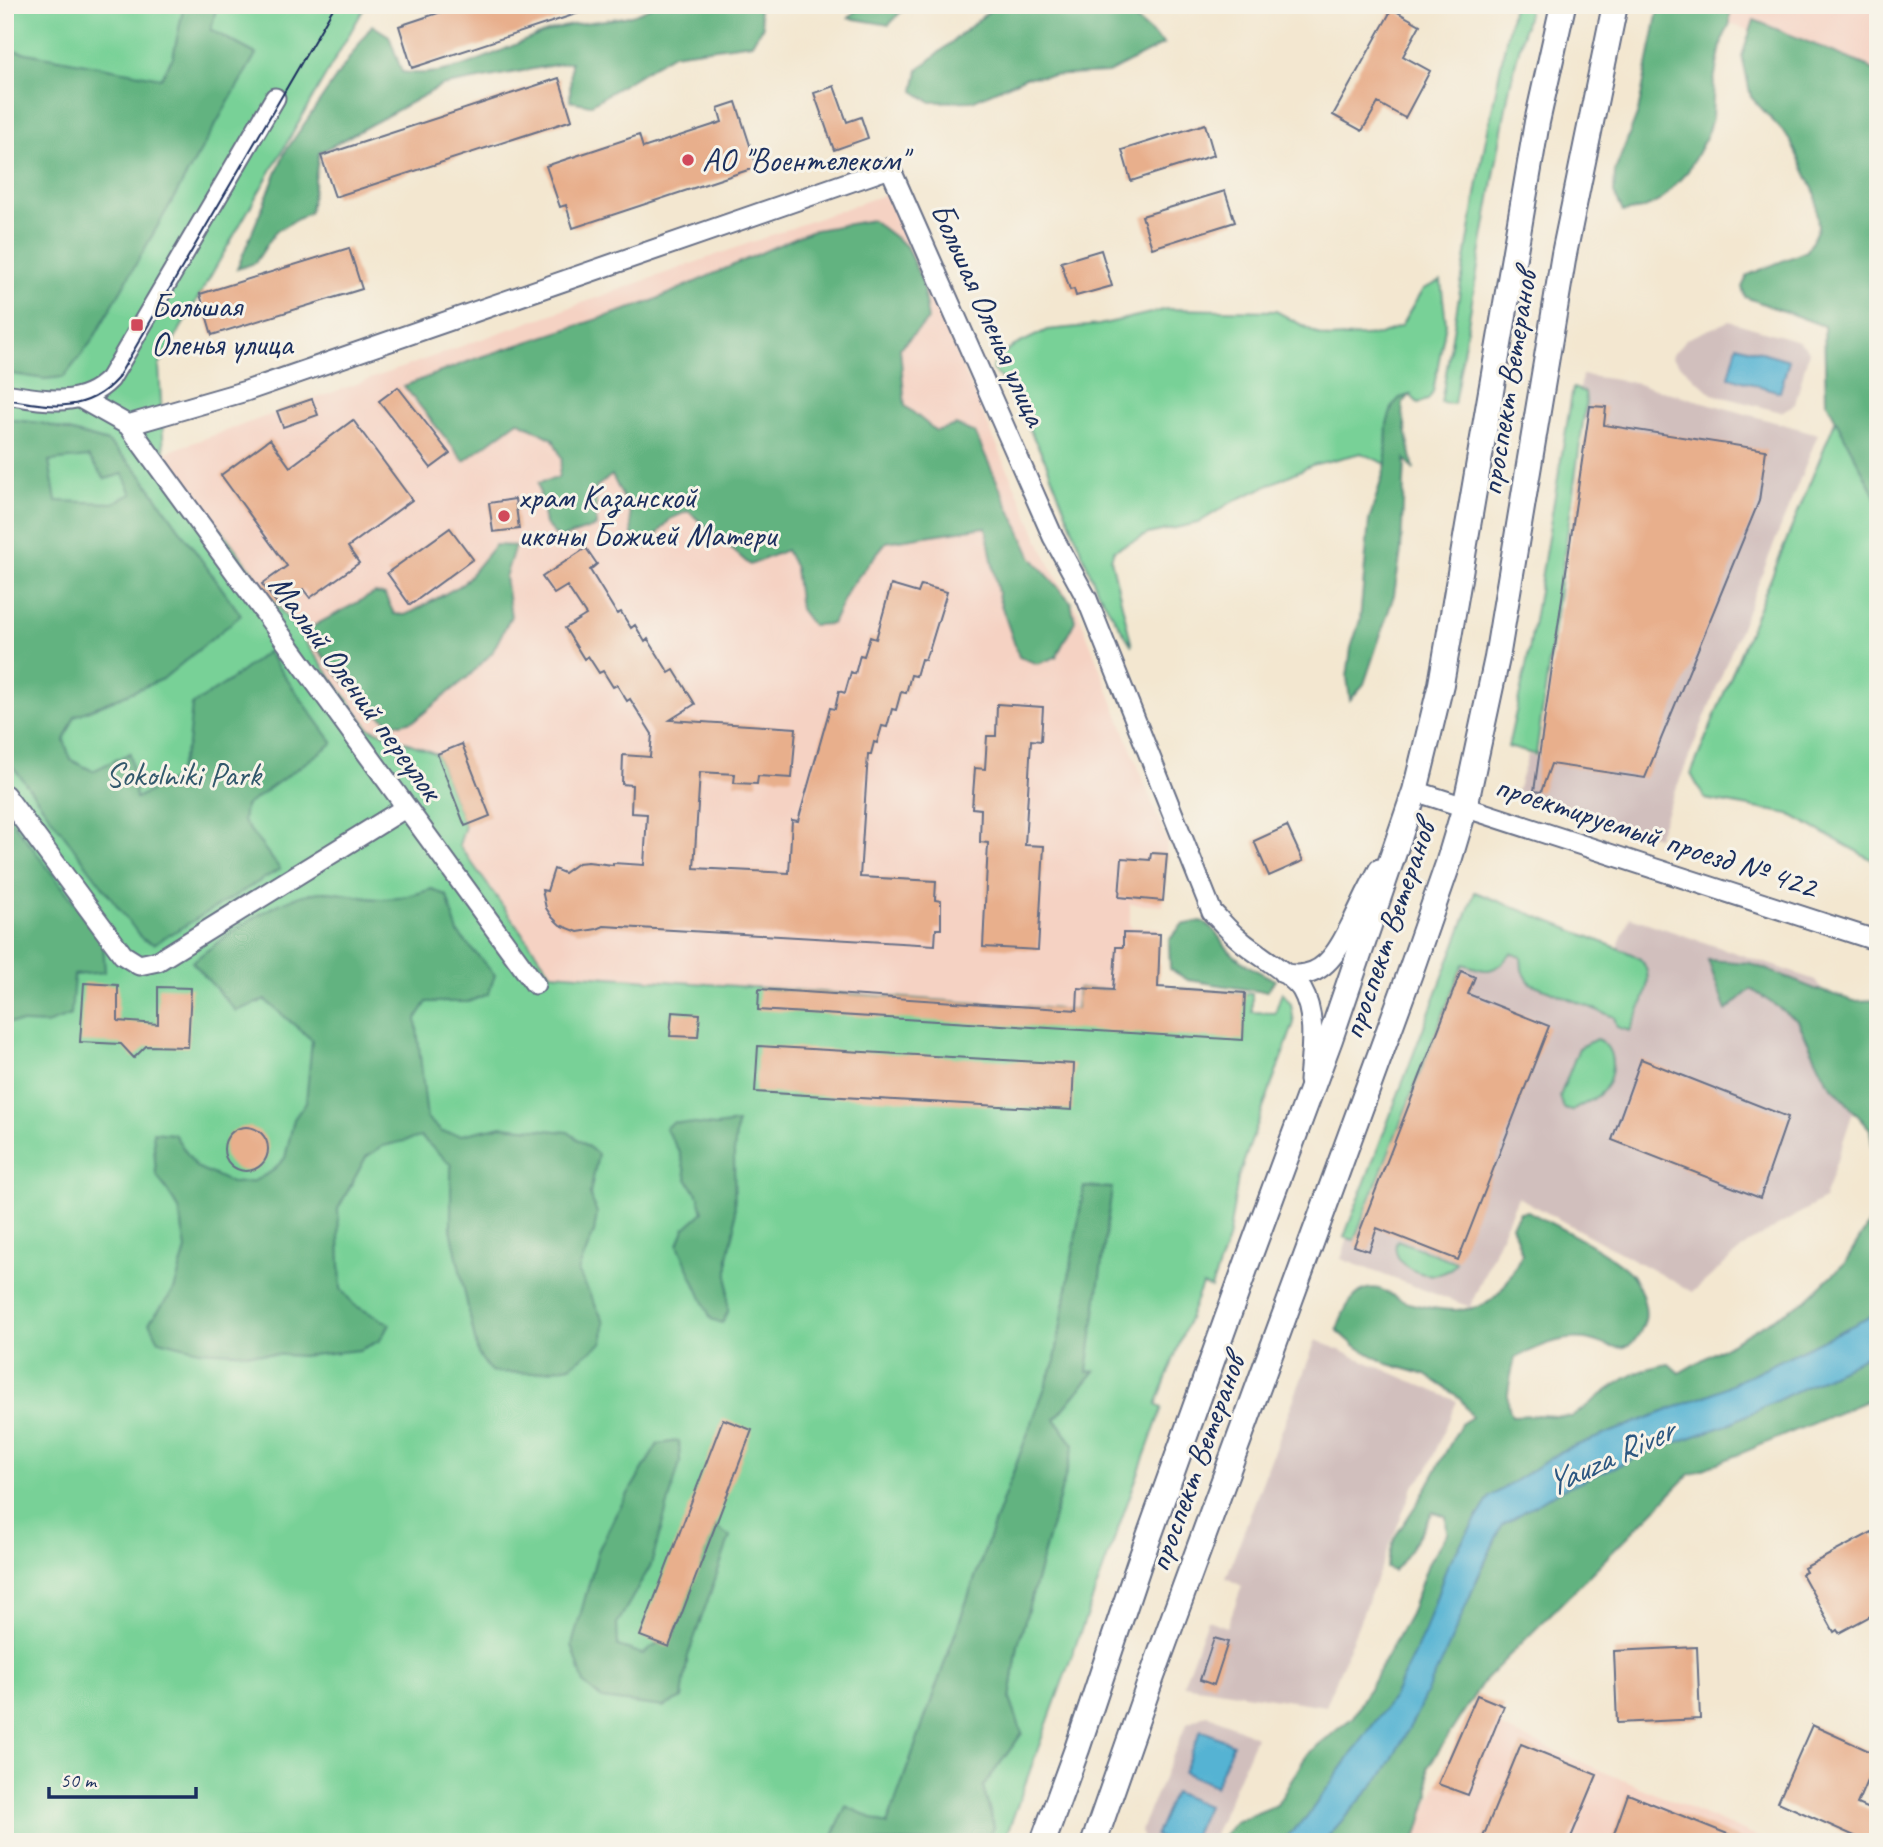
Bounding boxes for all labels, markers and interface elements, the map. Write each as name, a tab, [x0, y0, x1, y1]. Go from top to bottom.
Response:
place label: АО "Воентелеком"	[702, 139, 914, 181]
marker: АО "Воентелеком"	[680, 152, 696, 168]
street label: Большая Оленья улица	[921, 196, 1058, 434]
street label: проспект Ветеранов	[1469, 259, 1548, 499]
place label: Большая Оленья улица	[151, 285, 294, 365]
marker: Большая Оленья улица	[129, 317, 145, 333]
place label: храм Казанской иконы Божией Матери	[518, 476, 779, 556]
marker: храм Казанской иконы Божией Матери	[496, 508, 512, 524]
street label: Малый Олений переулок	[260, 565, 454, 811]
park label: Sokolniki Park	[105, 754, 262, 796]
street label: проектируемый проезд № 422	[1490, 764, 1825, 909]
street label: проспект Ветеранов	[1331, 808, 1448, 1044]
street label: проспект Ветеранов	[1137, 1341, 1257, 1577]
water label: Yauza River	[1537, 1405, 1685, 1506]
scale bar	[49, 1756, 196, 1800]
text: 50 m	[60, 1767, 98, 1793]

